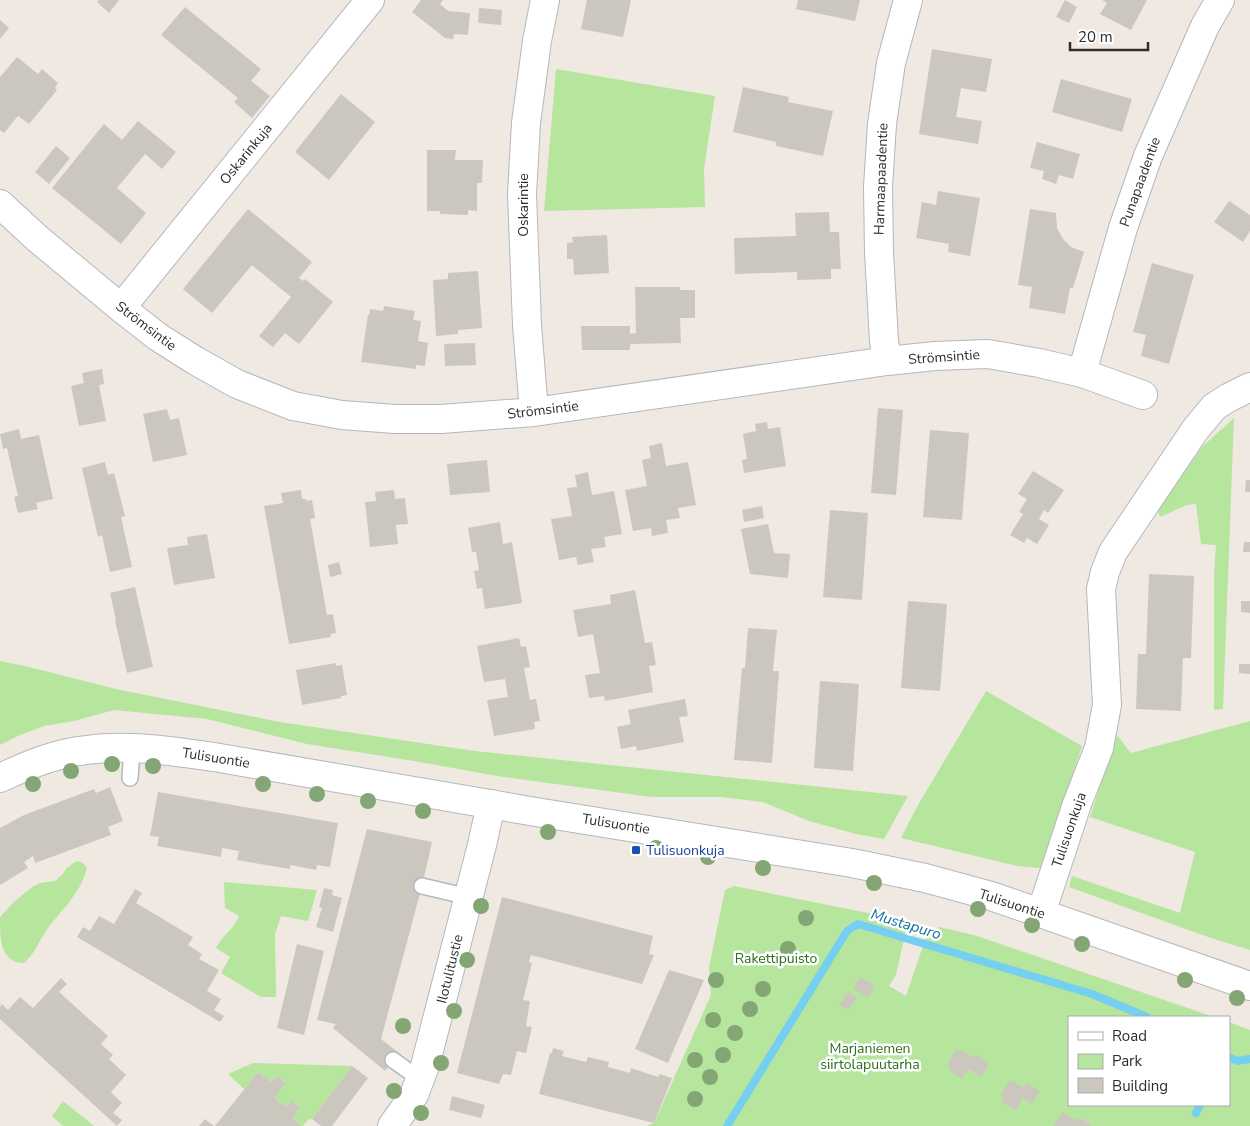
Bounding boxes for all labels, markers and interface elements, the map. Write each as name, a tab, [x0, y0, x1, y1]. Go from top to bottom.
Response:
scale bar	[1070, 20, 1148, 52]
text: 20 m	[1078, 27, 1113, 47]
street label: Oskarinkuja	[215, 119, 277, 189]
street label: Harmaapaadentie	[870, 123, 892, 235]
street label: Punapaadentie	[1115, 135, 1165, 229]
street label: Oskarintie	[514, 173, 533, 237]
street label: Strömsintie	[112, 297, 180, 355]
street label: Strömsintie	[908, 345, 980, 369]
street label: Strömsintie	[506, 396, 580, 424]
street label: Tulisuontie	[181, 743, 251, 773]
street label: Tulisuonkuja	[1047, 790, 1091, 870]
street label: Tulisuontie	[581, 809, 651, 839]
place label: Tulisuonkuja	[646, 841, 725, 860]
marker: Tulisuonkuja	[630, 844, 642, 856]
street label: Tulisuontie	[976, 884, 1048, 924]
water label: Mustapuro	[868, 904, 944, 944]
street label: Ilotulitustie	[432, 932, 468, 1006]
park label: Rakettipuisto	[735, 949, 817, 968]
legend	[1068, 1016, 1230, 1106]
text: Road	[1112, 1026, 1147, 1046]
park label: Marjaniemen siirtolapuutarha	[820, 1039, 920, 1074]
text: Park	[1112, 1051, 1142, 1071]
text: Building	[1112, 1076, 1168, 1096]

